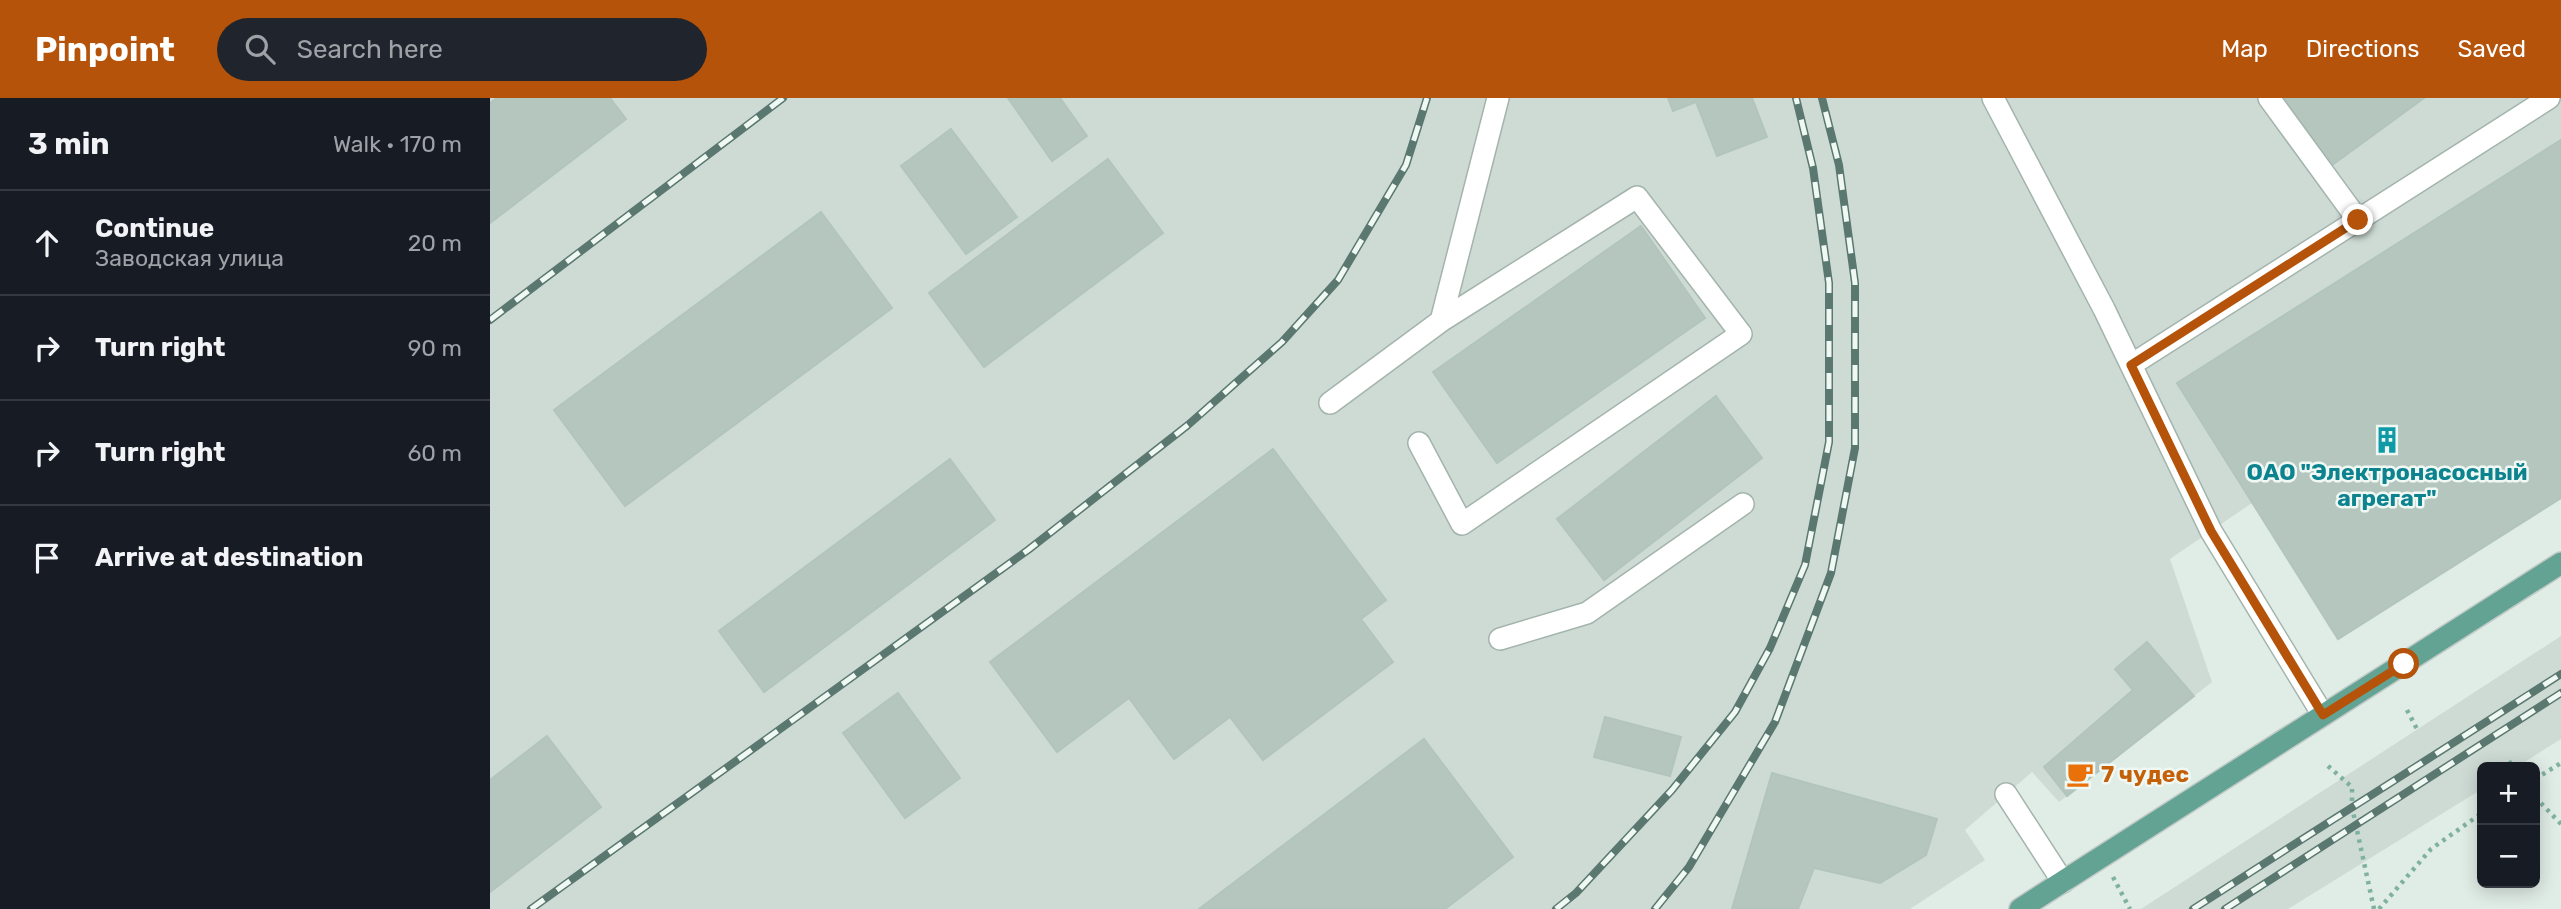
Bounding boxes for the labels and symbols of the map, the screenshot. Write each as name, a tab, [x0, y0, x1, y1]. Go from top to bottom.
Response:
route end	[2342, 204, 2373, 235]
building icon: ОАО "Электронасосный агрегат"	[2372, 425, 2402, 455]
place label: ОАО "Электронасосный агрегат"	[2247, 458, 2527, 512]
route start	[2388, 648, 2419, 679]
cafe icon: 7 чудес	[2065, 759, 2095, 789]
place label: 7 чудес	[2101, 760, 2189, 788]

